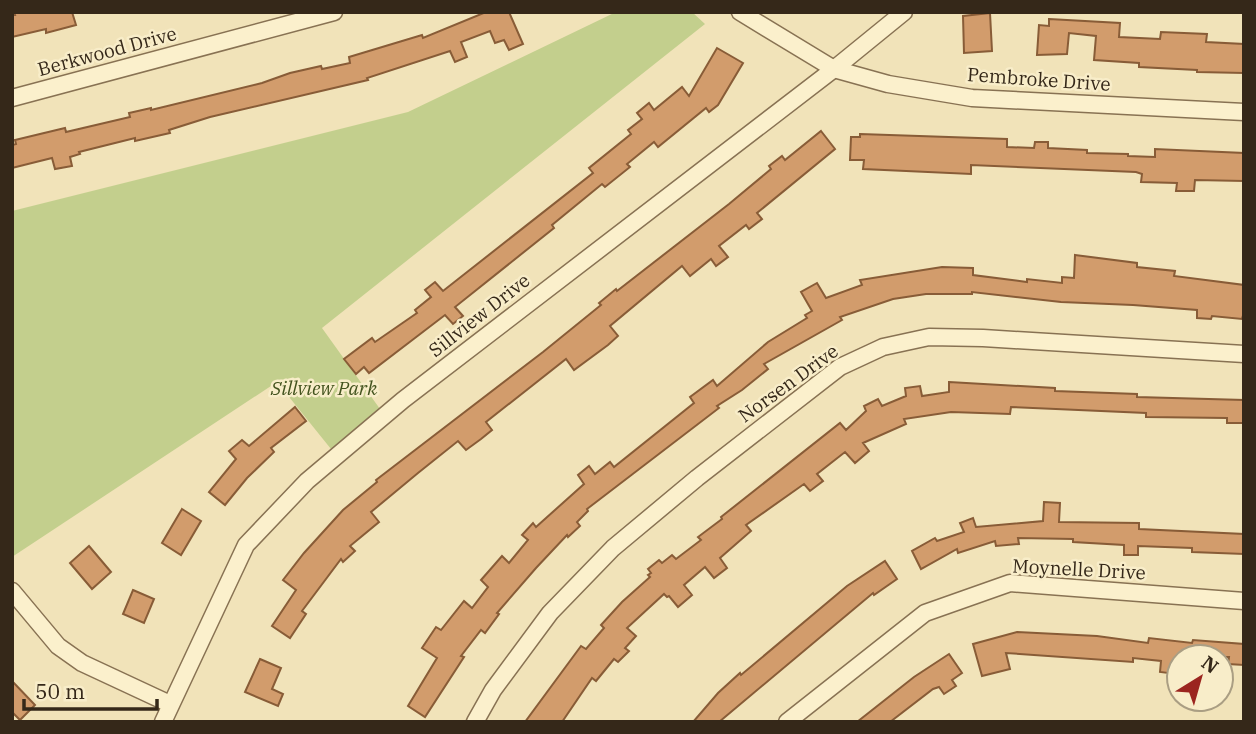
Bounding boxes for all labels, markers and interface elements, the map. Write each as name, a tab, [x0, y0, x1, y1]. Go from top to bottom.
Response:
street label: Berkwood Drive	[35, 21, 179, 81]
street label: Pembroke Drive	[967, 62, 1111, 96]
street label: Sillview Drive	[424, 268, 534, 362]
street label: Norsen Drive	[733, 339, 843, 427]
park label: Sillview Park	[270, 376, 378, 400]
street label: Moynelle Drive	[1012, 554, 1146, 584]
north arrow	[1165, 643, 1235, 713]
text: N	[1197, 650, 1223, 679]
scale bar	[24, 668, 158, 712]
text: 50 m	[35, 677, 85, 705]

